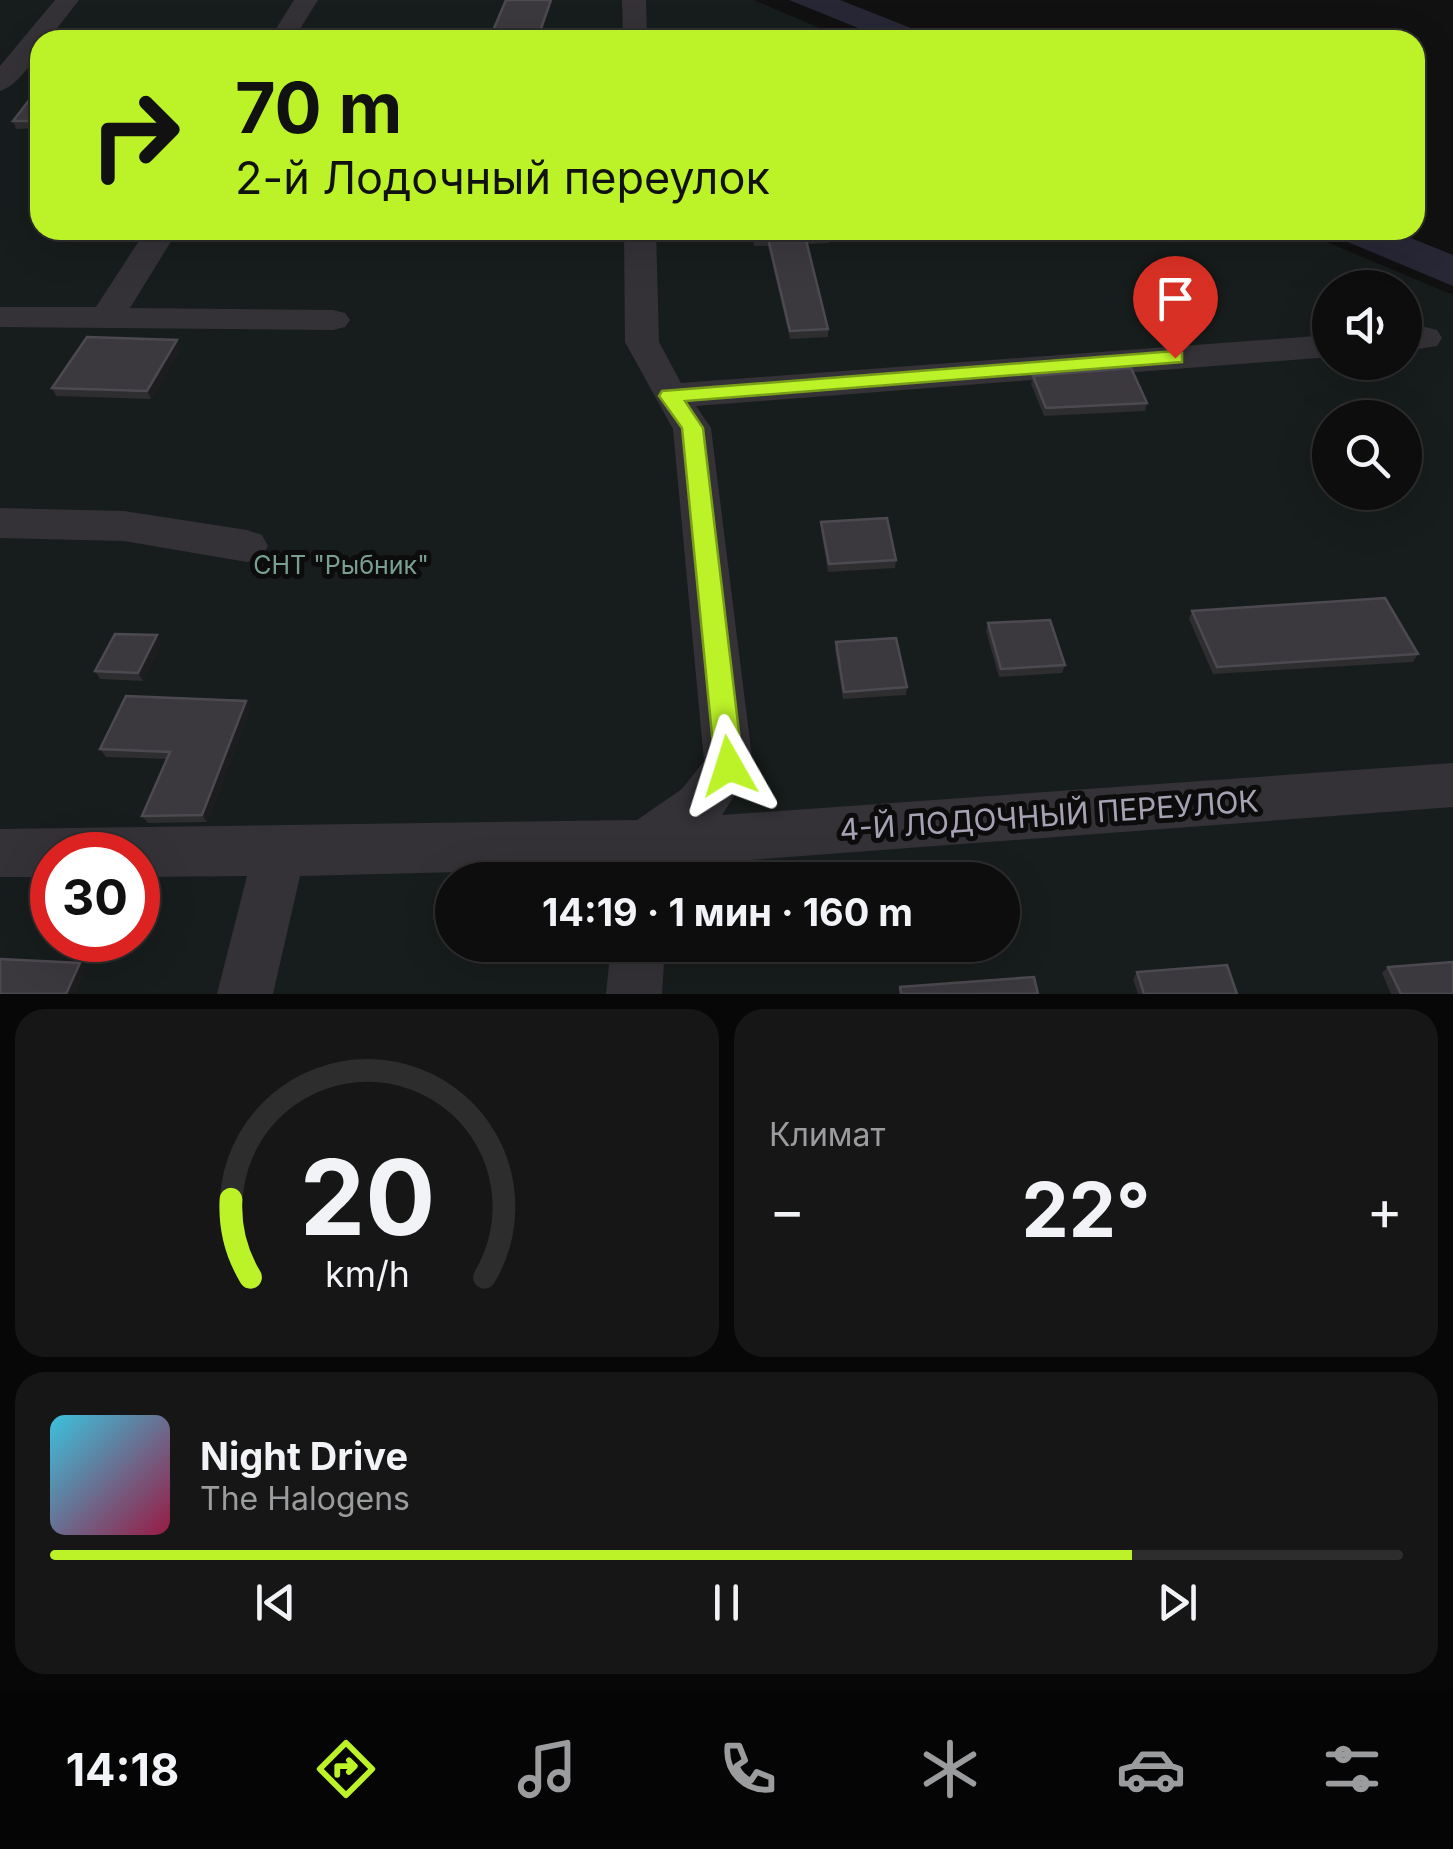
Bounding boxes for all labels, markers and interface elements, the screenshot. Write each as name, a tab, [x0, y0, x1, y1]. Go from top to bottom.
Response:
text: 70 m	[235, 65, 402, 150]
icon: right	[70, 70, 200, 200]
text: 2-й Лодочный переулок	[235, 150, 770, 205]
pin	[1133, 256, 1218, 359]
map controls	[1312, 270, 1422, 510]
button: sound	[1312, 270, 1422, 380]
icon: arrive	[1148, 271, 1203, 326]
button: search	[1312, 400, 1422, 510]
park label: СНТ "Рыбник"	[253, 550, 429, 580]
position arrow	[677, 714, 781, 818]
street label: 4-Й ЛОДОЧНЫЙ ПЕРЕУЛОК	[838, 782, 1260, 848]
speed limit sign: 30	[30, 832, 160, 962]
text: 14:19 · 1 мин · 160 m	[542, 889, 913, 935]
text: Климат	[769, 1115, 885, 1154]
text: 20	[299, 1134, 435, 1260]
text: 22°	[1022, 1164, 1150, 1255]
text: −	[769, 1177, 805, 1243]
text: +	[1367, 1177, 1403, 1243]
text: km/h	[325, 1252, 409, 1296]
text: Night Drive	[200, 1433, 408, 1479]
text: The Halogens	[200, 1479, 410, 1518]
icon: previous	[248, 1575, 303, 1630]
icon: pause	[699, 1575, 754, 1630]
icon: next	[1150, 1575, 1205, 1630]
icon: directions	[311, 1734, 381, 1804]
icon: music	[512, 1734, 582, 1804]
icon: phone	[713, 1734, 783, 1804]
icon: climate	[915, 1734, 985, 1804]
icon: car	[1116, 1734, 1186, 1804]
icon: filters	[1317, 1734, 1387, 1804]
text: 14:18	[66, 1742, 179, 1797]

